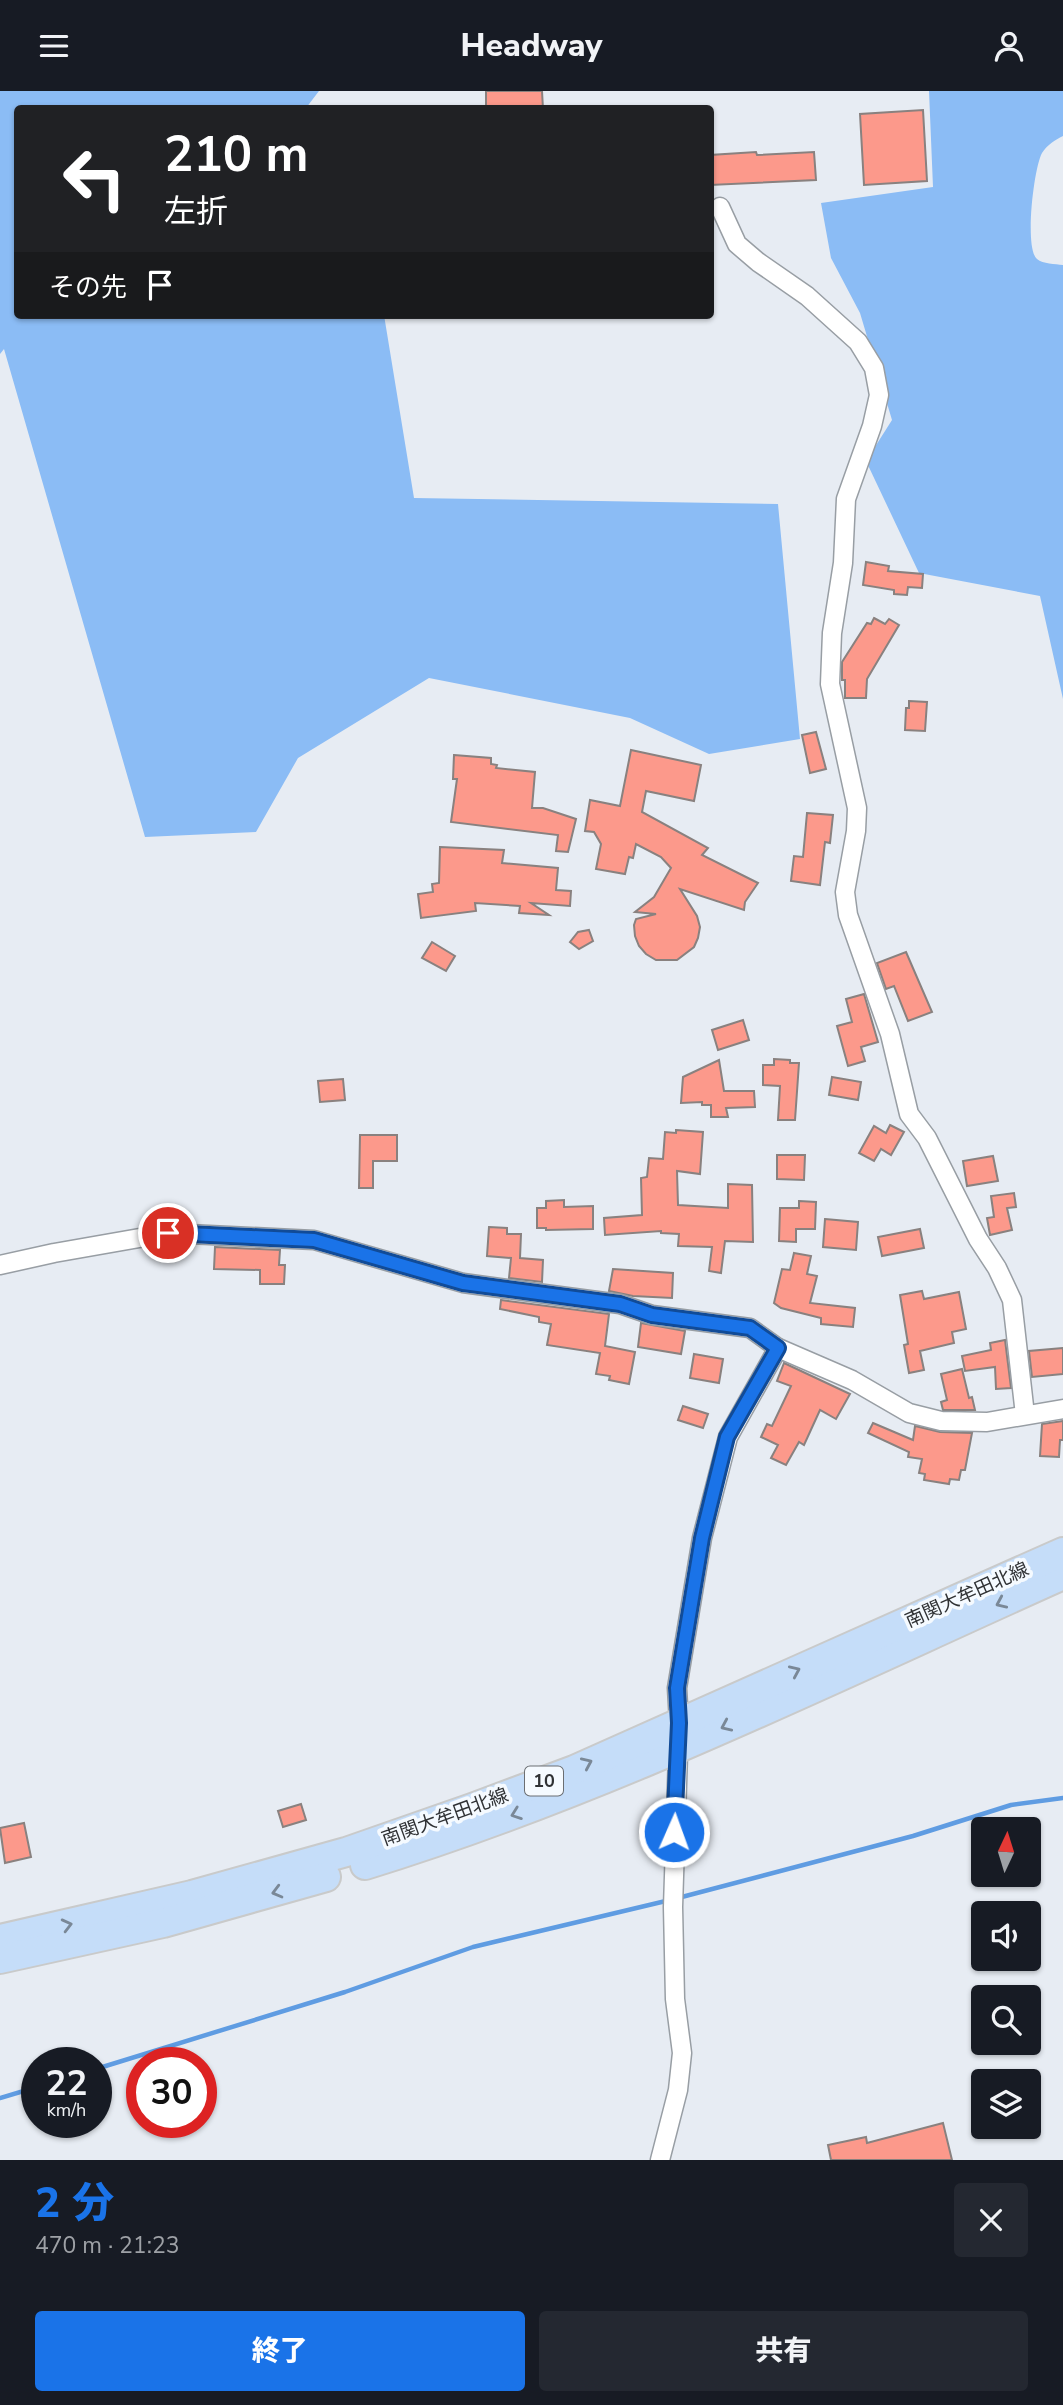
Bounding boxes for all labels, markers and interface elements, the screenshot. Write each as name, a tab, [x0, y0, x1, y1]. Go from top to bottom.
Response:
text: Headway	[461, 24, 602, 67]
icon: menu	[35, 27, 73, 65]
icon: person	[990, 27, 1028, 65]
text: 210 m	[164, 121, 308, 188]
icon: left	[49, 133, 140, 224]
text: 左折	[164, 190, 228, 233]
icon: arrive	[141, 266, 179, 304]
text: その先	[49, 270, 127, 305]
pin	[138, 1203, 198, 1263]
icon: arrive	[149, 1214, 187, 1252]
street label: 南関大牟田北線	[901, 1556, 1033, 1634]
one-way arrow	[996, 1595, 1008, 1609]
one-way arrow	[788, 1665, 801, 1679]
one-way arrow	[721, 1718, 733, 1732]
one-way arrow	[580, 1757, 593, 1771]
road number: 10	[525, 1766, 563, 1795]
street label: 南関大牟田北線	[378, 1782, 512, 1852]
position arrow	[637, 1795, 711, 1869]
one-way arrow	[511, 1805, 523, 1819]
north arrow	[971, 1817, 1041, 1887]
map controls	[971, 1817, 1041, 2139]
one-way arrow	[271, 1883, 283, 1898]
button: sound	[971, 1901, 1041, 1971]
one-way arrow	[61, 1919, 73, 1933]
button: search	[971, 1985, 1041, 2055]
speed limit sign: 30	[126, 2047, 217, 2138]
text: 22	[45, 2060, 88, 2107]
button: layers	[971, 2069, 1041, 2139]
text: km/h	[47, 2098, 86, 2122]
text: 2 分	[35, 2175, 114, 2232]
button: close	[954, 2183, 1028, 2257]
text: 470 m · 21:23	[35, 2230, 180, 2261]
button: 終了	[35, 2311, 525, 2391]
button: 共有	[539, 2311, 1028, 2391]

